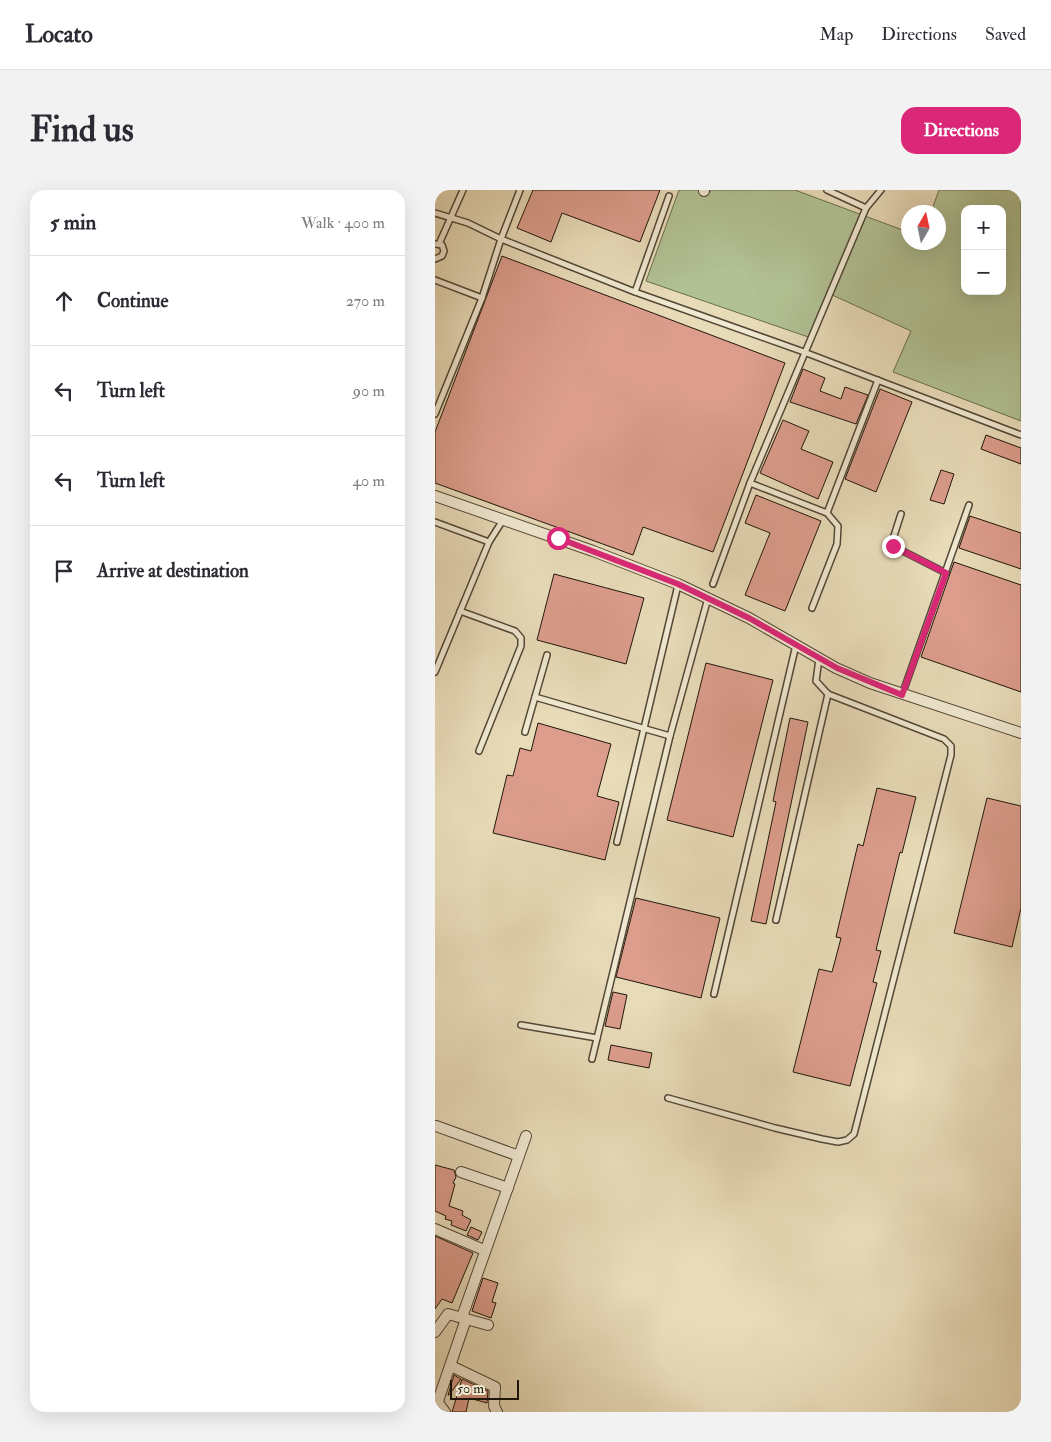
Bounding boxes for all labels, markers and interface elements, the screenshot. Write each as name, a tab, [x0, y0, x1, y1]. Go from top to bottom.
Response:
text: Locato	[25, 19, 93, 50]
text: Map	[820, 23, 853, 46]
text: Directions	[881, 23, 957, 46]
text: Saved	[985, 23, 1026, 46]
button: Directions	[901, 107, 1021, 154]
text: Find us	[30, 108, 134, 152]
north arrow	[901, 205, 946, 250]
map controls	[961, 205, 1006, 295]
button: +	[961, 205, 1006, 250]
text: 5 min	[50, 209, 96, 236]
text: Walk · 400 m	[301, 213, 385, 233]
button: −	[961, 250, 1006, 295]
icon: ahead	[50, 287, 78, 315]
text: Continue	[97, 289, 168, 313]
text: 270 m	[346, 291, 385, 311]
icon: left	[50, 377, 78, 405]
text: Turn left	[97, 379, 165, 403]
text: 90 m	[353, 381, 385, 401]
icon: left	[50, 467, 78, 495]
text: Turn left	[97, 469, 165, 493]
text: 40 m	[352, 471, 385, 491]
route start	[547, 527, 570, 550]
route end	[882, 535, 905, 558]
icon: arrive	[50, 557, 78, 585]
text: Arrive at destination	[97, 559, 249, 583]
scale bar	[450, 1377, 519, 1400]
text: 50 m	[457, 1380, 484, 1397]

